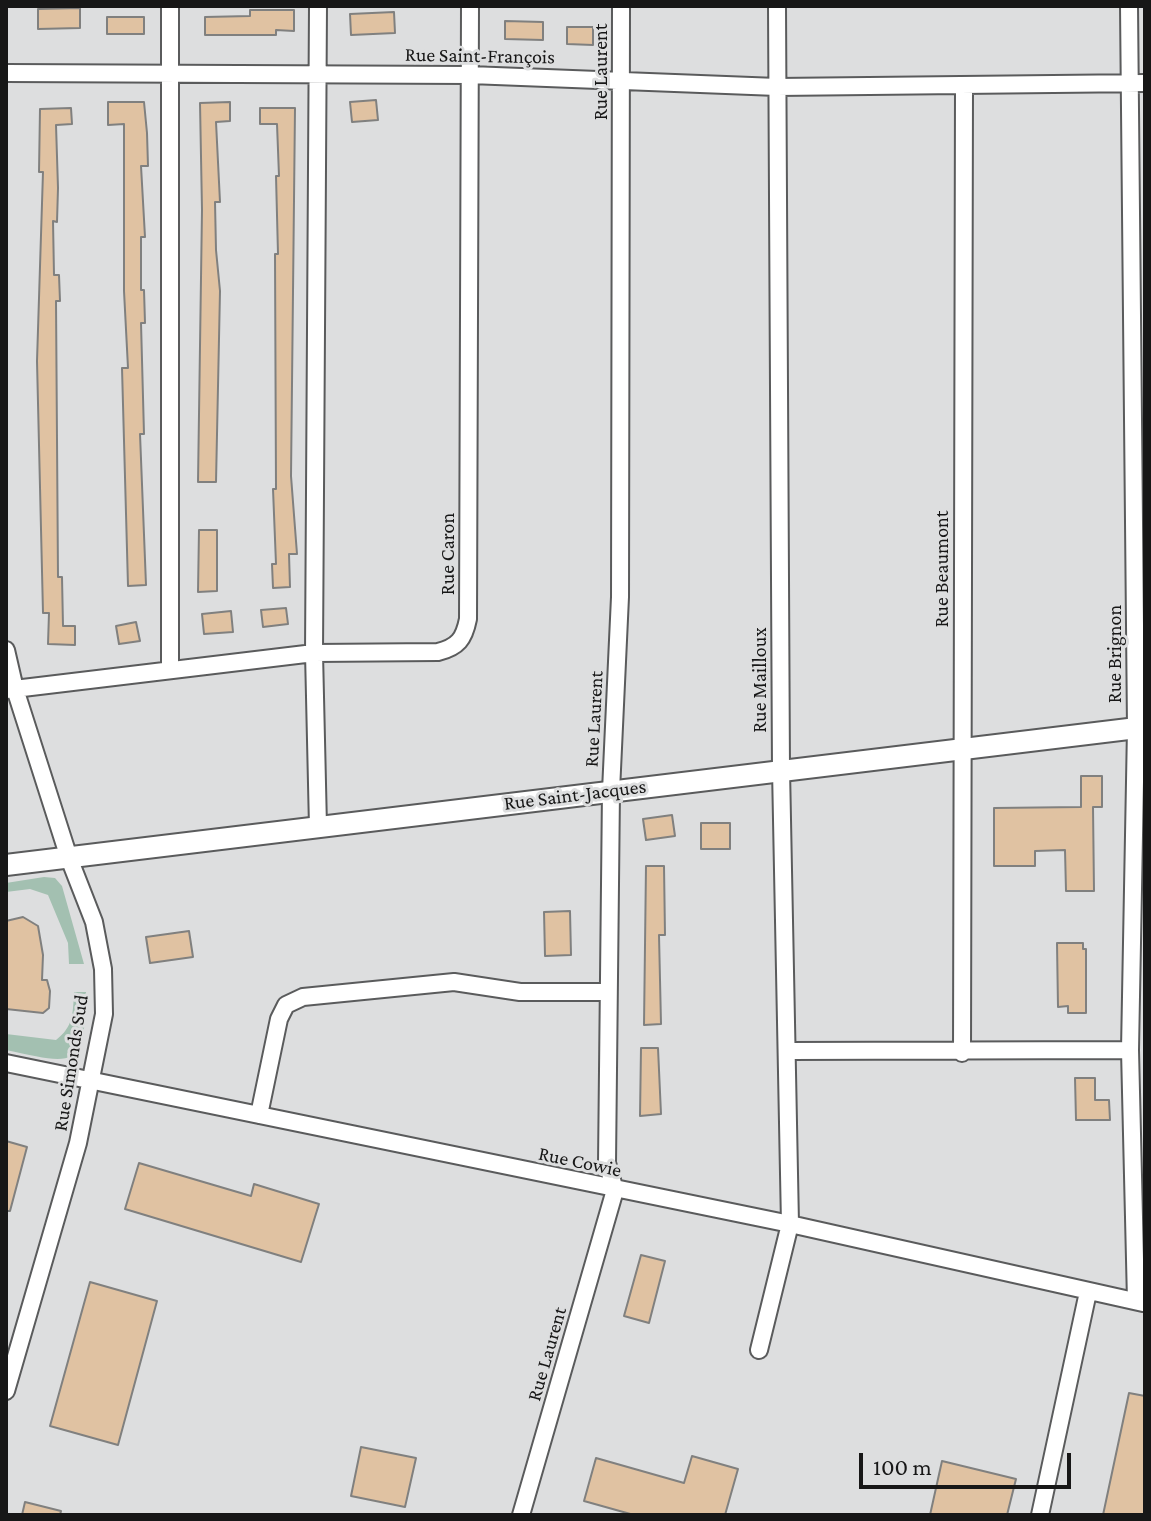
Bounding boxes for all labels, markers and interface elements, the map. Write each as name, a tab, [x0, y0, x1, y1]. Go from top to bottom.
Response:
street label: Rue Laurent	[589, 24, 613, 120]
street label: Rue Saint-François	[405, 43, 555, 69]
street label: Rue Beaumont	[930, 511, 954, 627]
street label: Rue Caron	[436, 513, 460, 595]
street label: Rue Brignon	[1103, 605, 1127, 703]
street label: Rue Mailloux	[748, 627, 772, 733]
street label: Rue Laurent	[579, 670, 609, 768]
street label: Rue Saint-Jacques	[502, 774, 648, 816]
street label: Rue Simonds Sud	[48, 993, 94, 1133]
street label: Rue Cowie	[536, 1141, 624, 1183]
street label: Rue Laurent	[522, 1304, 572, 1404]
scale bar	[863, 1437, 1075, 1487]
text: 100 m	[873, 1453, 932, 1480]

